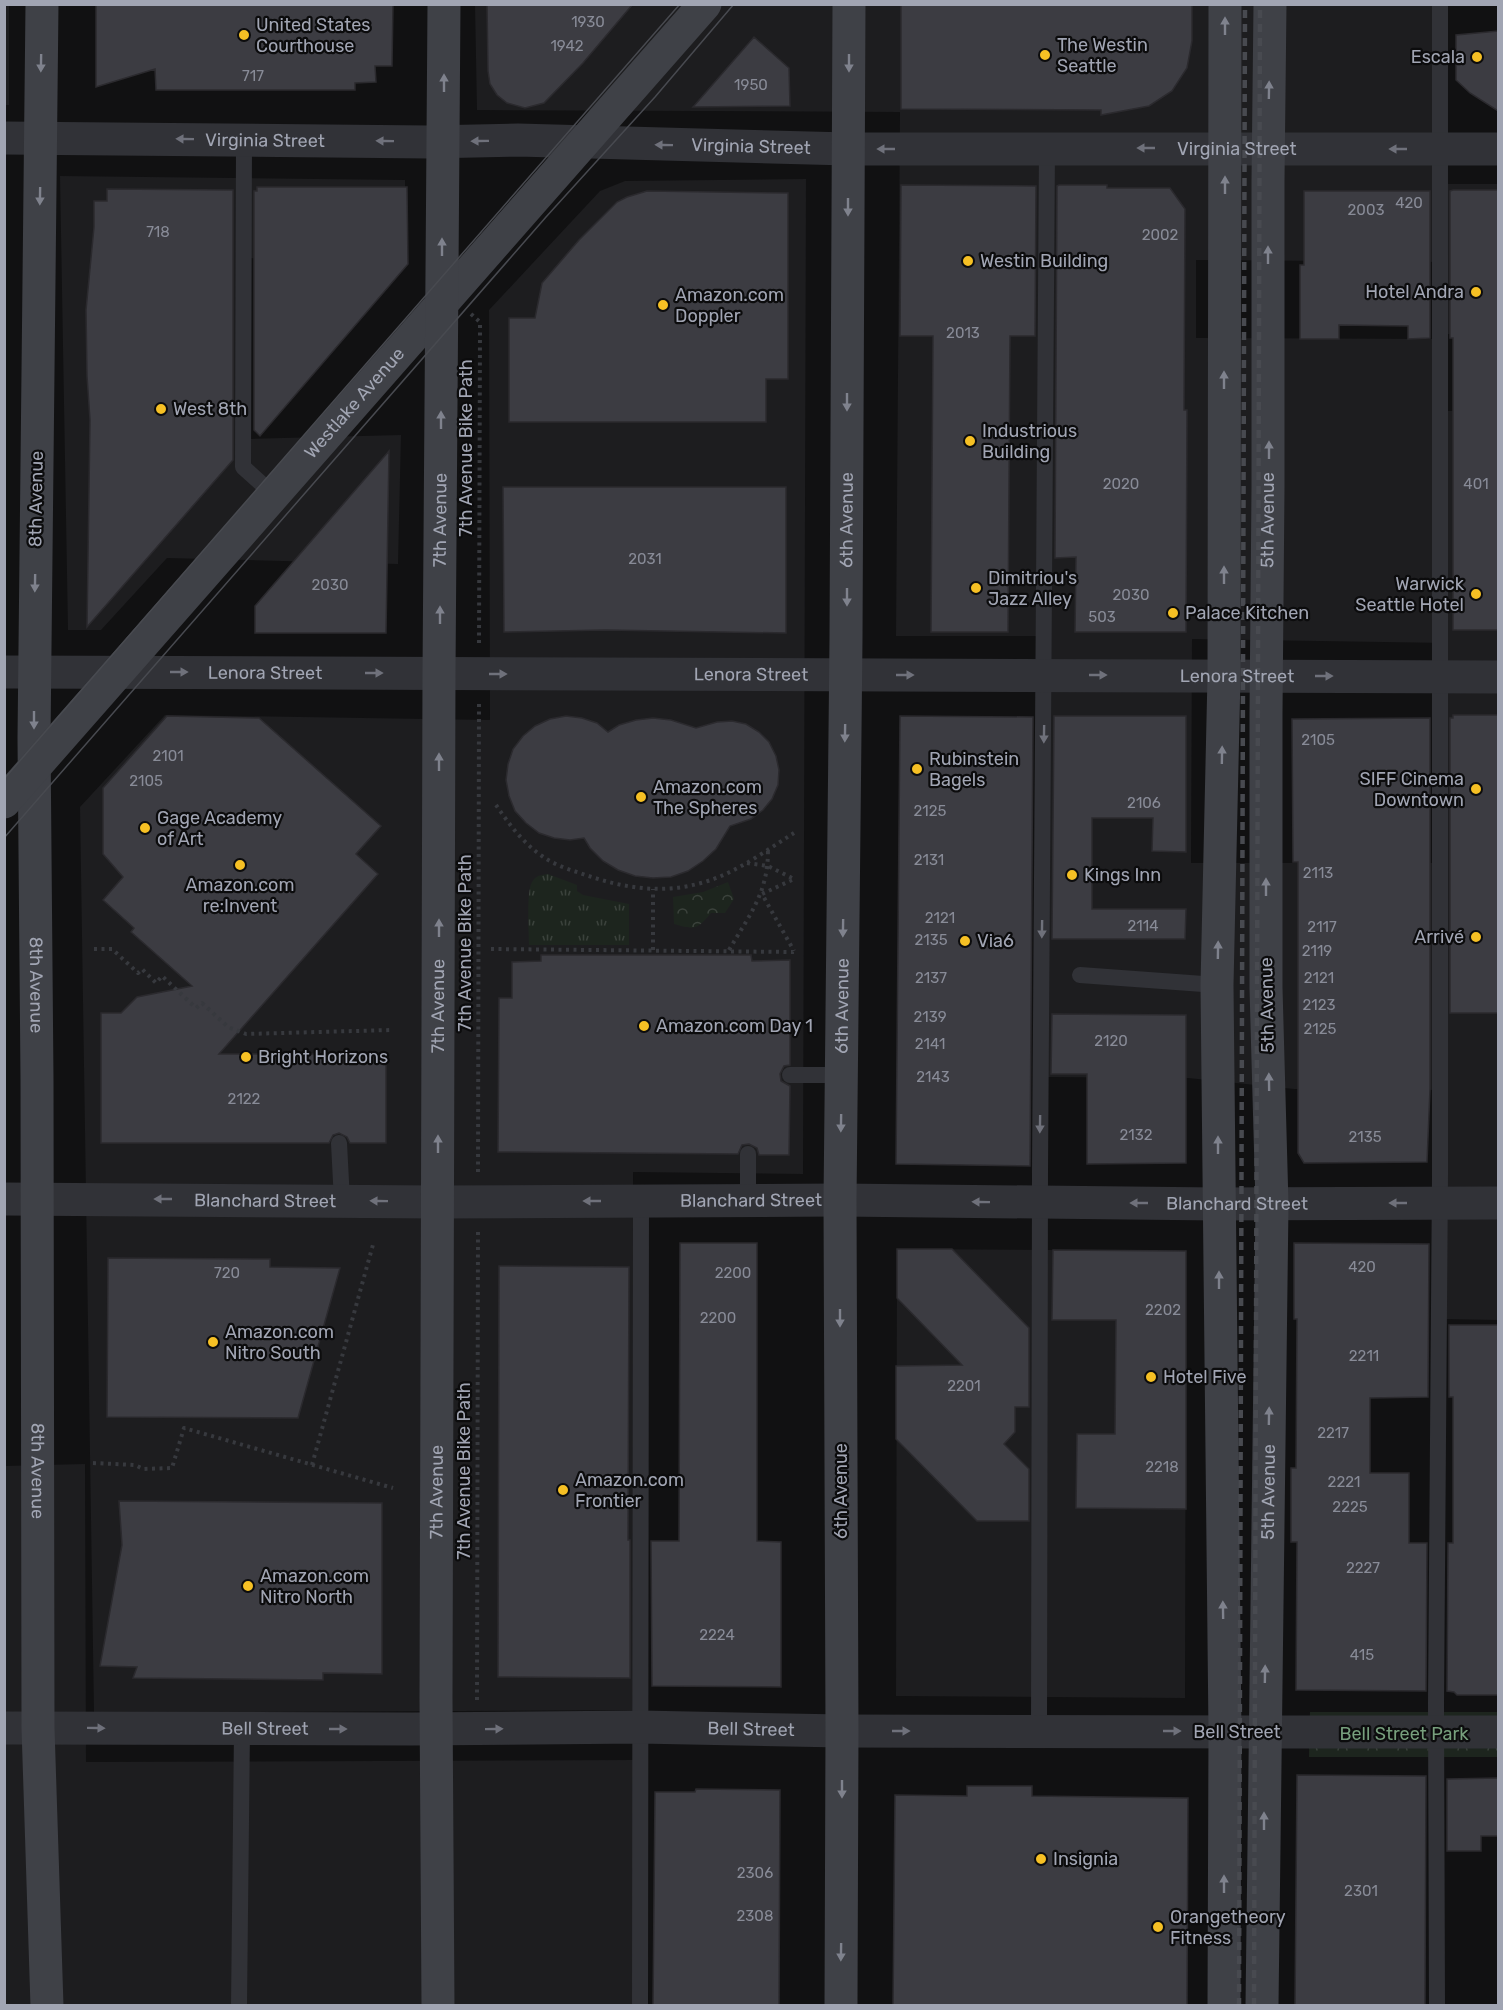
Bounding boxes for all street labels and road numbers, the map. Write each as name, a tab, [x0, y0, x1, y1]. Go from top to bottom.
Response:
street label: Virginia Street	[205, 129, 325, 152]
street label: Virginia Street	[691, 134, 811, 159]
street label: Virginia Street	[1177, 138, 1297, 160]
street label: Westlake Avenue	[300, 343, 409, 463]
street label: 7th Avenue Bike Path	[455, 359, 477, 537]
street label: 8th Avenue	[24, 451, 48, 547]
street label: 6th Avenue	[835, 472, 858, 568]
street label: 5th Avenue	[1256, 472, 1279, 568]
street label: 7th Avenue	[429, 473, 451, 567]
street label: Lenora Street	[208, 662, 322, 684]
street label: Lenora Street	[694, 663, 808, 686]
street label: Lenora Street	[1180, 665, 1294, 687]
street label: 7th Avenue Bike Path	[454, 854, 476, 1032]
street label: 8th Avenue	[25, 937, 48, 1033]
street label: 5th Avenue	[1255, 957, 1279, 1053]
street label: 6th Avenue	[831, 958, 854, 1054]
street label: 7th Avenue	[427, 959, 449, 1053]
street label: Blanchard Street	[194, 1189, 336, 1212]
street label: Blanchard Street	[680, 1189, 822, 1212]
street label: Blanchard Street	[1166, 1192, 1308, 1215]
street label: 7th Avenue Bike Path	[453, 1382, 475, 1560]
street label: 8th Avenue	[27, 1423, 49, 1519]
street label: 6th Avenue	[830, 1443, 852, 1539]
street label: 5th Avenue	[1257, 1444, 1280, 1540]
street label: 7th Avenue	[425, 1445, 448, 1539]
street label: Bell Street	[707, 1717, 795, 1741]
street label: Bell Street	[221, 1718, 309, 1740]
street label: Bell Street	[1193, 1721, 1281, 1743]

